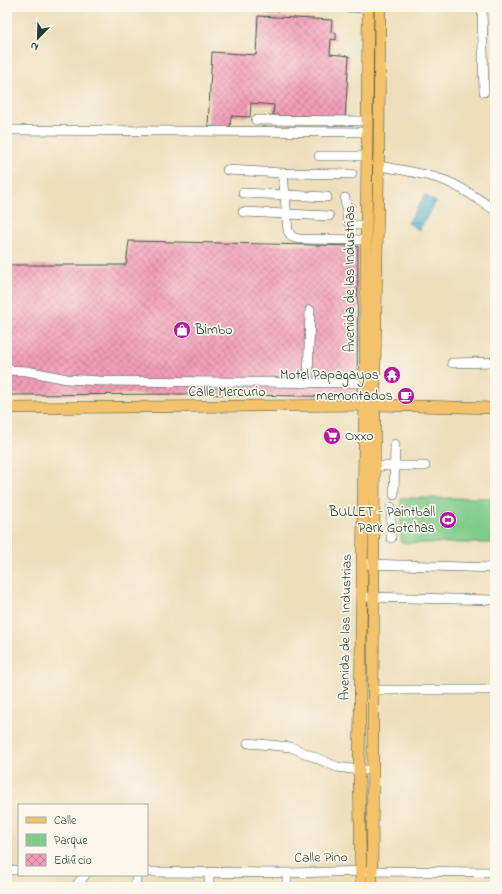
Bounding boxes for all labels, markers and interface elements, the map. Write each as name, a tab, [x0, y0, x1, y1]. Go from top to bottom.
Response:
north arrow	[18, 18, 58, 58]
text: N	[28, 37, 41, 55]
street label: Avenida de las Industrias	[340, 206, 361, 352]
shop icon: Bimbo	[172, 320, 192, 340]
place label: Bimbo	[194, 320, 232, 341]
place label: Motel Papagayos	[280, 365, 379, 387]
temple icon: Motel Papagayos	[382, 365, 402, 385]
street label: Calle Mercurio	[188, 382, 266, 403]
place label: memontados	[316, 386, 393, 407]
cafe icon: memontados	[396, 386, 416, 406]
supermarket icon: Oxxo	[322, 426, 342, 446]
place label: Oxxo	[345, 426, 374, 447]
place label: BULLET - Paintball Park Gotchas	[328, 502, 435, 539]
sports icon: BULLET - Paintball Park Gotchas	[438, 510, 458, 530]
street label: Avenida de las Industrias	[334, 553, 358, 701]
legend	[18, 804, 148, 876]
text: Calle	[54, 812, 77, 830]
text: Parque	[54, 832, 88, 850]
street label: Calle Pino	[294, 847, 348, 869]
text: Edificio	[54, 852, 92, 870]

